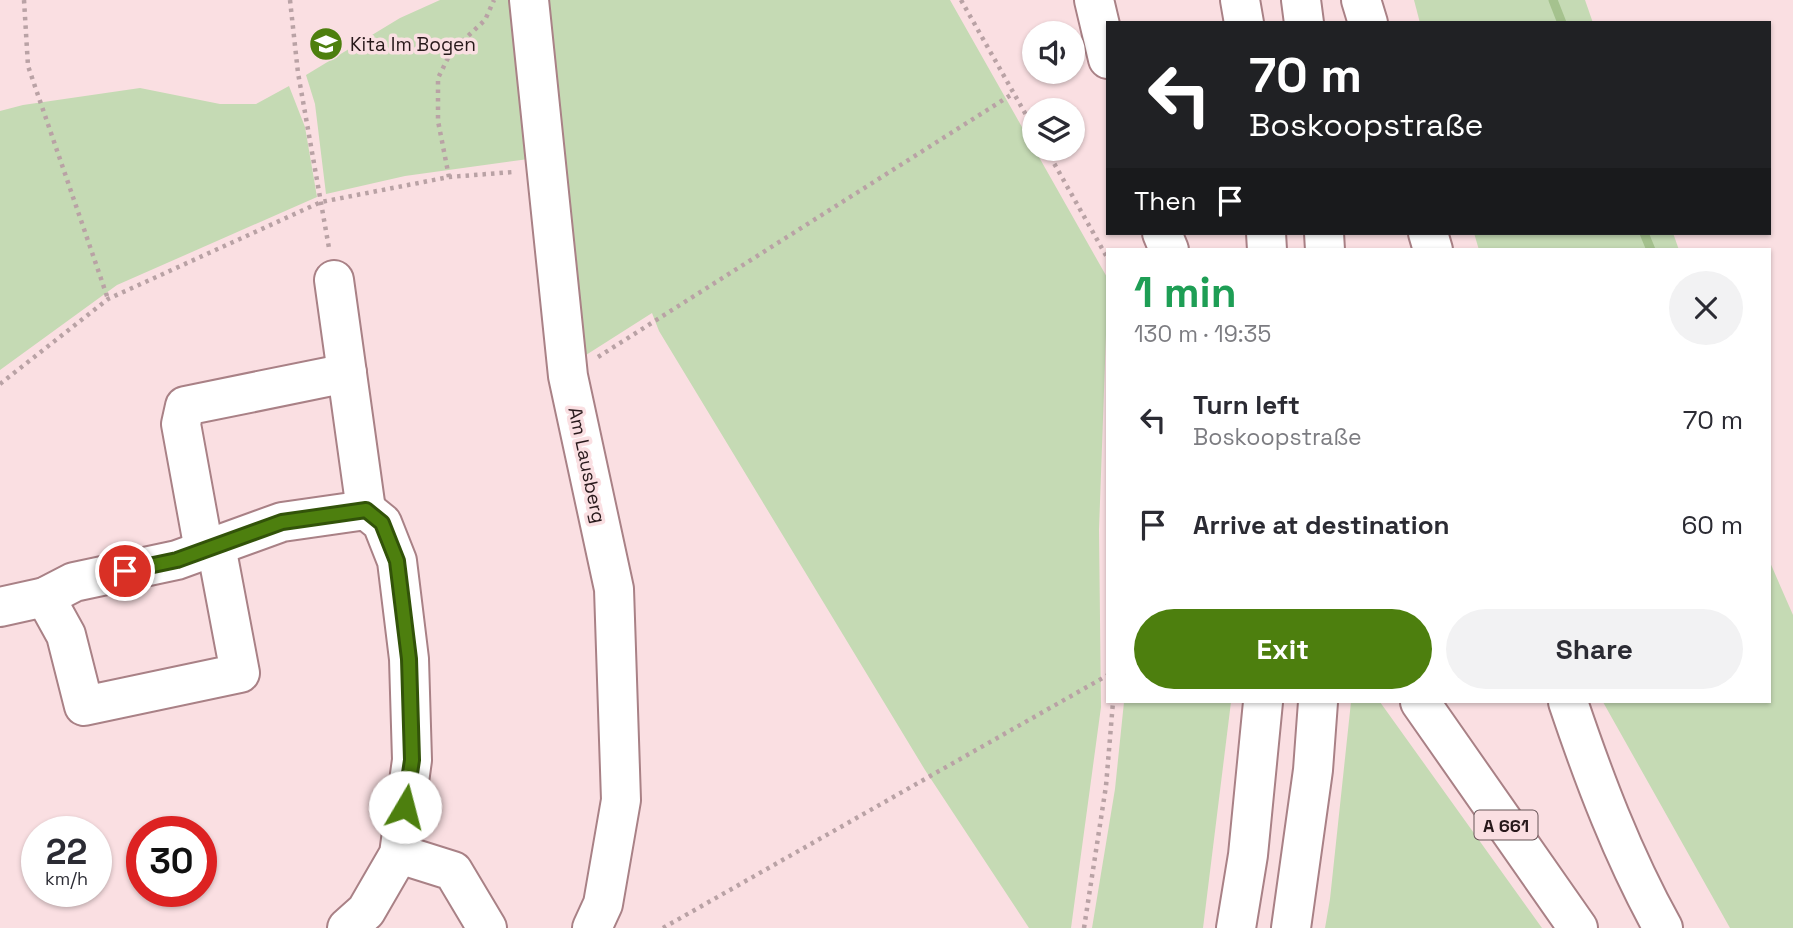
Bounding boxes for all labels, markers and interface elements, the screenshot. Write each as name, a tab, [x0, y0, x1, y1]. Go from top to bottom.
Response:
map controls	[1022, 21, 1085, 161]
button: sound	[1022, 21, 1085, 84]
school or university icon: Kita Im Bogen	[307, 25, 345, 63]
place label: Kita Im Bogen	[350, 32, 476, 57]
text: 70 m	[1249, 44, 1362, 106]
icon: left	[1134, 49, 1225, 140]
button: layers	[1022, 98, 1085, 161]
text: Boskoopstraße	[1249, 105, 1484, 145]
icon: arrive	[1211, 182, 1249, 220]
text: Then	[1134, 184, 1197, 218]
text: 1 min	[1134, 266, 1237, 319]
button: close	[1669, 271, 1743, 345]
text: 130 m · 19:35	[1134, 319, 1271, 349]
text: Turn left	[1193, 388, 1300, 422]
icon: left	[1134, 401, 1172, 439]
text: 70 m	[1683, 403, 1743, 437]
street label: Am Lausberg	[562, 404, 612, 526]
text: Boskoopstraße	[1193, 422, 1362, 452]
icon: arrive	[1134, 506, 1172, 544]
text: Arrive at destination	[1193, 508, 1450, 542]
text: 60 m	[1681, 508, 1743, 542]
pin	[95, 541, 155, 601]
icon: arrive	[106, 552, 144, 590]
button: Exit	[1134, 609, 1432, 689]
button: Share	[1446, 609, 1743, 689]
position arrow	[368, 770, 442, 844]
road number: A 661	[1474, 810, 1538, 840]
speed limit sign: 30	[126, 816, 217, 907]
text: 22	[46, 830, 87, 874]
text: km/h	[45, 867, 88, 890]

